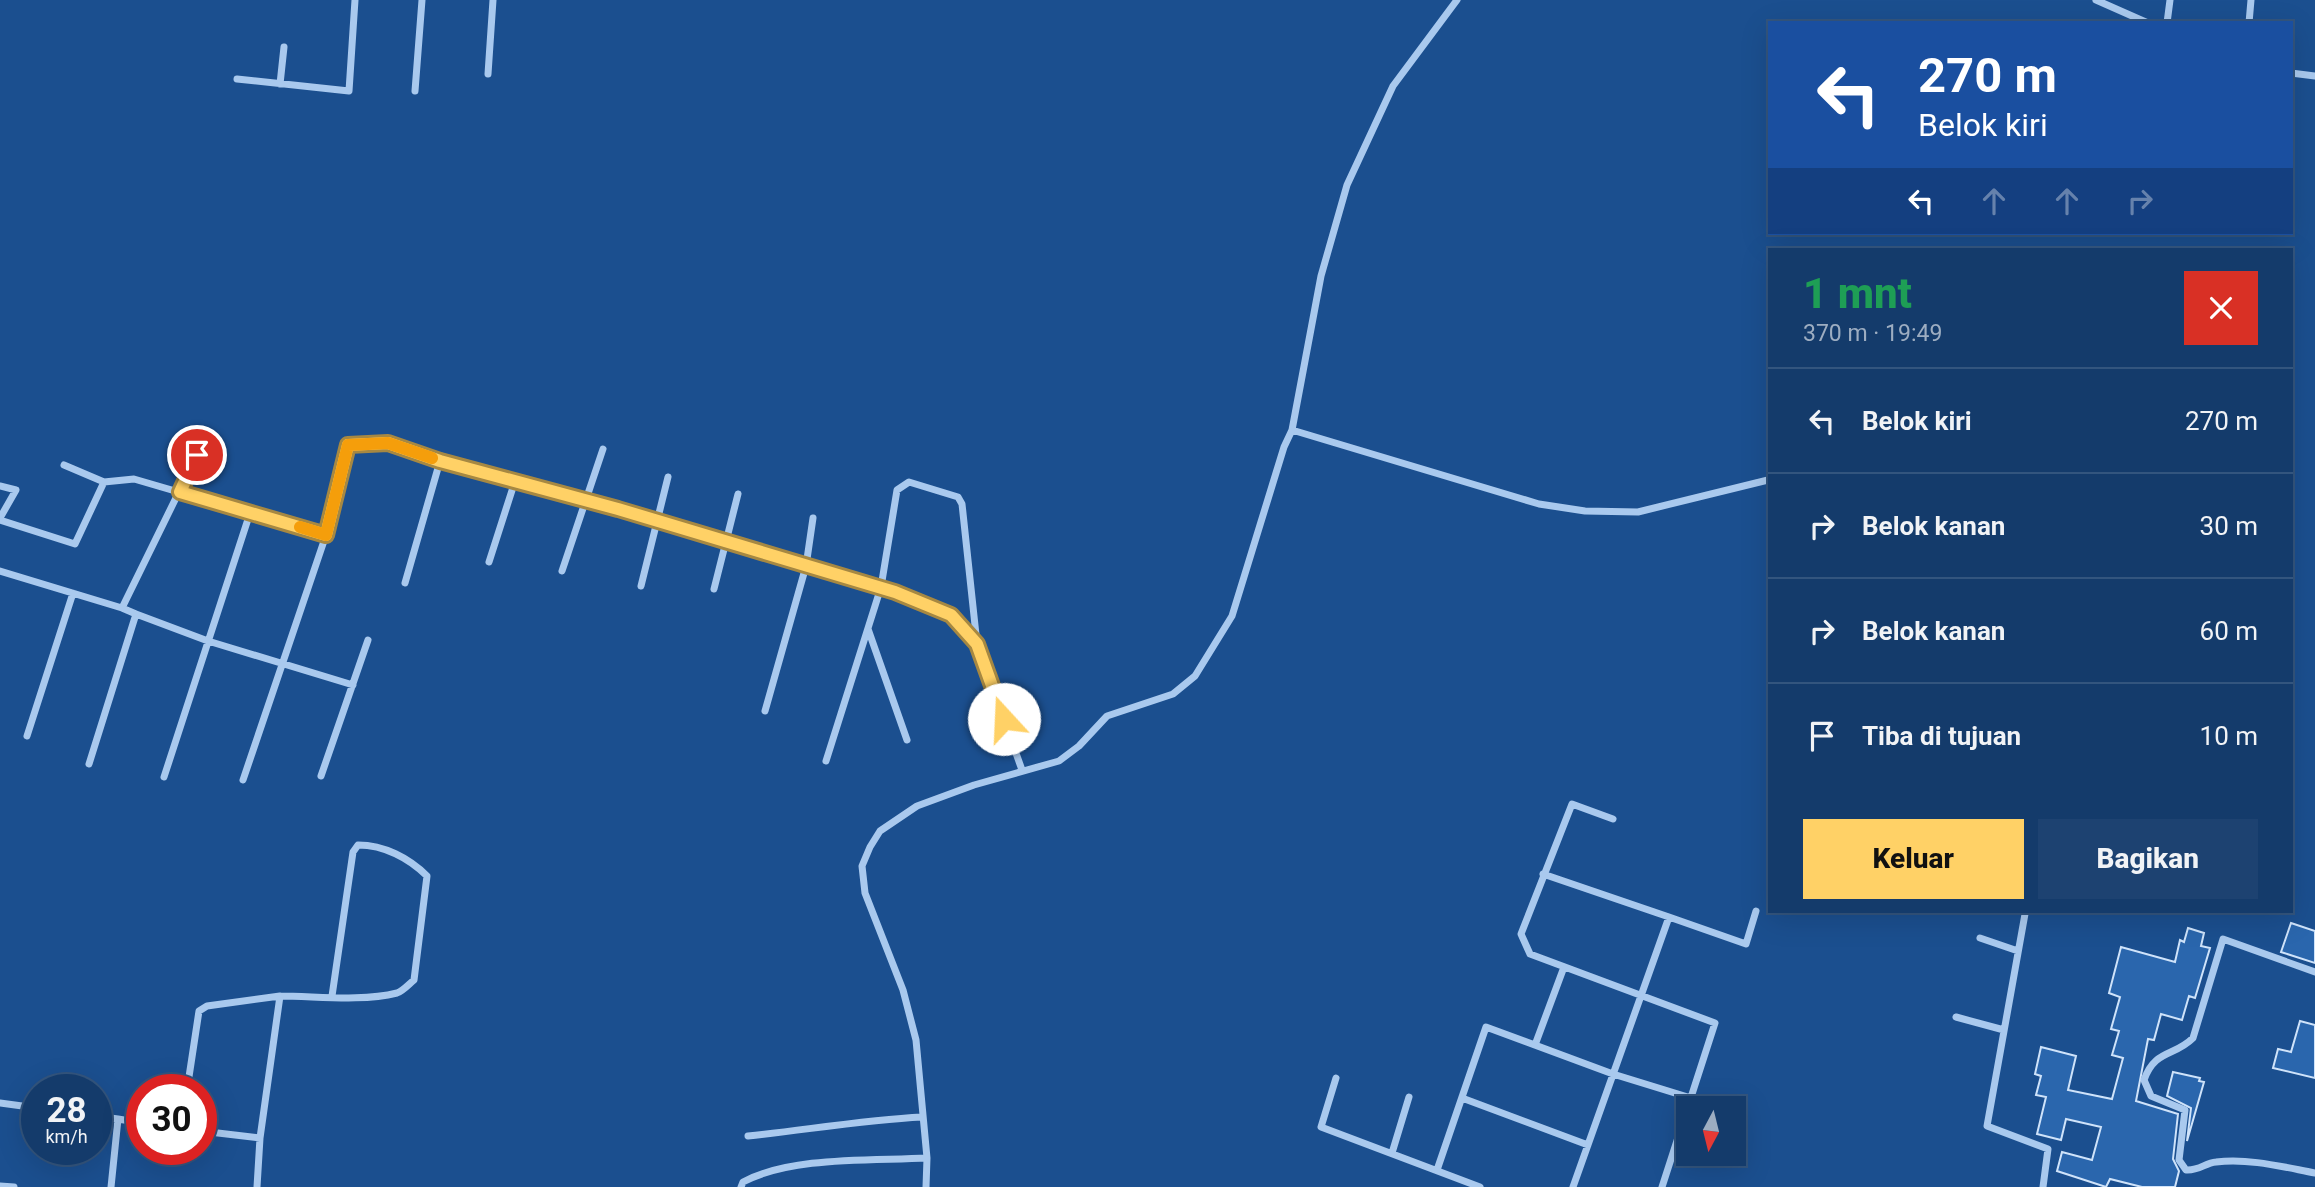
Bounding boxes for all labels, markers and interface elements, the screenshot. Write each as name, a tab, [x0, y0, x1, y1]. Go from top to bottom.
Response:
text: 270 m	[1918, 47, 2057, 104]
icon: left	[1803, 49, 1894, 140]
text: Belok kiri	[1918, 106, 2048, 144]
icon: left	[1902, 182, 1940, 220]
icon: ahead	[1975, 182, 2013, 220]
icon: ahead	[2048, 182, 2086, 220]
icon: right	[2121, 182, 2159, 220]
text: 1 mnt	[1803, 269, 1912, 318]
button: close	[2184, 271, 2258, 345]
text: 370 m · 19:49	[1803, 320, 1942, 347]
icon: left	[1803, 402, 1841, 440]
text: Belok kiri	[1862, 406, 1972, 436]
text: 270 m	[2185, 406, 2258, 436]
pin	[167, 425, 227, 485]
icon: arrive	[178, 436, 216, 474]
icon: right	[1803, 507, 1841, 545]
text: Belok kanan	[1862, 511, 2005, 541]
text: 30 m	[2200, 511, 2258, 541]
icon: right	[1803, 612, 1841, 650]
text: Belok kanan	[1862, 616, 2005, 646]
text: 60 m	[2200, 616, 2258, 646]
position arrow	[967, 682, 1041, 756]
icon: arrive	[1803, 717, 1841, 755]
text: Tiba di tujuan	[1862, 721, 2021, 751]
text: 10 m	[2200, 721, 2258, 751]
button: Keluar	[1803, 819, 2024, 899]
button: Bagikan	[2038, 819, 2258, 899]
speed limit sign: 30	[126, 1074, 217, 1165]
text: 28	[46, 1090, 87, 1131]
north arrow	[1676, 1096, 1746, 1166]
map controls	[1676, 1096, 1746, 1166]
text: km/h	[45, 1126, 88, 1147]

